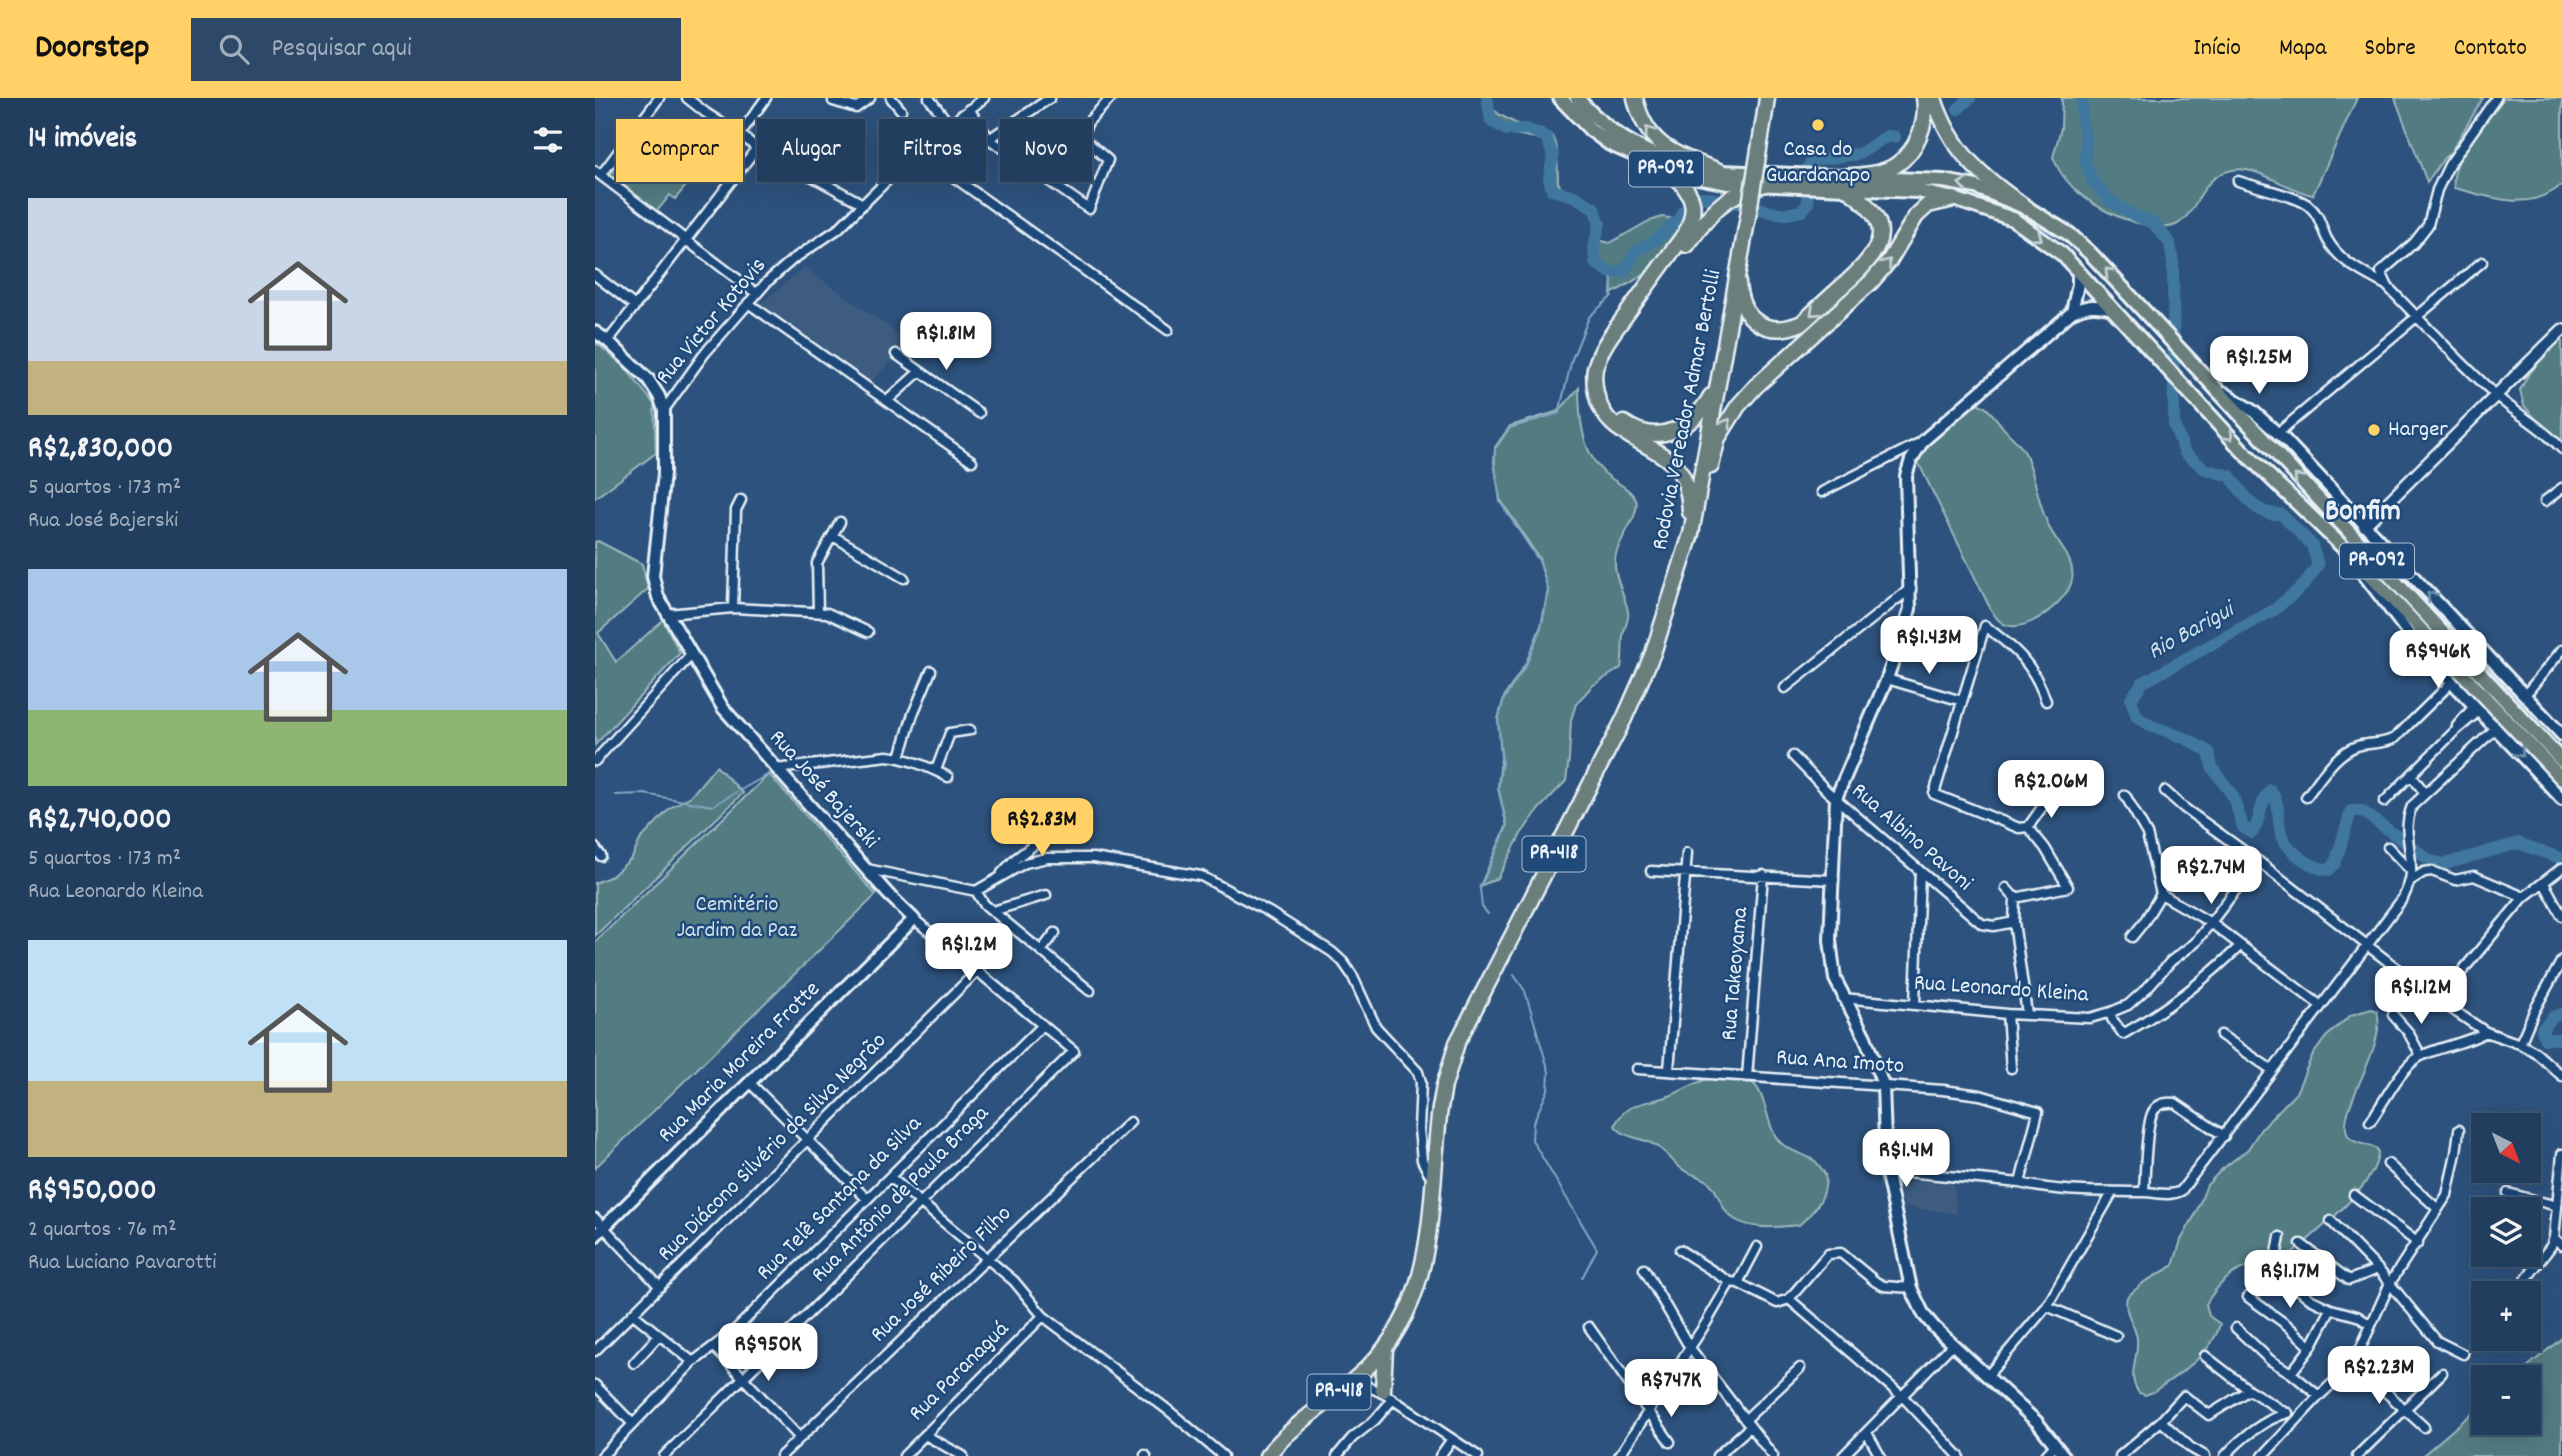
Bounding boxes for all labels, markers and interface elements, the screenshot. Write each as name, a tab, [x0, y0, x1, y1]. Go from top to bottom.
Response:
search box	[191, 18, 681, 81]
text: Doorstep	[35, 26, 149, 73]
icon: search	[215, 30, 253, 68]
text: Pesquisar aqui	[271, 31, 412, 68]
text: Início	[2193, 32, 2241, 66]
text: Mapa	[2279, 32, 2327, 66]
text: Sobre	[2365, 32, 2416, 66]
text: Contato	[2454, 32, 2527, 66]
marker: Casa do Guardanapo	[1810, 117, 1826, 133]
text: 14 imóveis	[28, 119, 137, 162]
chip: Comprar	[616, 119, 743, 182]
chip: Alugar	[757, 119, 865, 182]
chip: Filtros	[879, 119, 986, 182]
chip: Novo	[1000, 119, 1092, 182]
icon: filters	[529, 121, 567, 159]
one-way arrow	[1645, 126, 1657, 139]
place label: Casa do Guardanapo	[1766, 134, 1870, 193]
road number: PR-092	[1629, 152, 1703, 186]
one-way arrow	[1957, 177, 1969, 192]
one-way arrow	[2030, 229, 2043, 241]
icon: home	[235, 243, 361, 369]
street label: Rua Victor Kotovis	[649, 251, 775, 393]
one-way arrow	[1878, 258, 1891, 270]
street label: Rodovia Vereador Admar Bertolli	[1645, 267, 1731, 553]
one-way arrow	[2104, 267, 2117, 280]
one-way arrow	[1809, 303, 1822, 316]
pin: R$1.81M	[881, 313, 1011, 372]
text: R$1.81M	[916, 318, 976, 351]
pin: R$1.25M	[2194, 336, 2324, 396]
text: R$1.25M	[2226, 342, 2292, 375]
place label: Harger	[2388, 414, 2448, 447]
one-way arrow	[1719, 418, 1732, 431]
marker: Harger	[2366, 422, 2382, 438]
one-way arrow	[2221, 428, 2233, 441]
text: R$2,830,000	[28, 429, 173, 472]
text: 5 quartos · 173 m²	[28, 472, 181, 505]
one-way arrow	[2294, 473, 2307, 486]
district label: Bonfim	[2325, 492, 2401, 535]
text: Rua José Bajerski	[28, 505, 178, 538]
road number: PR-092	[2340, 544, 2414, 578]
one-way arrow	[2427, 591, 2440, 604]
water label: Rio Barigui	[2142, 593, 2243, 670]
icon: home	[235, 614, 361, 740]
pin: R$1.43M	[1864, 616, 1994, 676]
text: R$1.43M	[1897, 622, 1961, 655]
pin: R$946K	[2381, 630, 2495, 690]
text: R$946K	[2406, 636, 2470, 669]
street label: Rua José Bajerski	[760, 723, 886, 857]
one-way arrow	[2511, 745, 2524, 758]
pin: R$2.06M	[1986, 760, 2116, 820]
text: R$2.06M	[2014, 766, 2088, 799]
street label: Rua Albino Pavoni	[1843, 776, 1979, 900]
pin: R$2.83M	[977, 798, 1107, 858]
text: R$2,740,000	[28, 800, 172, 843]
text: R$2.83M	[1007, 804, 1077, 837]
road number: PR-418	[1523, 836, 1585, 872]
text: 5 quartos · 173 m²	[28, 843, 181, 876]
pin: R$2.74M	[2146, 846, 2276, 906]
text: R$2.74M	[2177, 852, 2245, 885]
text: Rua Leonardo Kleina	[28, 876, 203, 909]
park label: Cemitério Jardim da Paz	[677, 889, 798, 948]
street label: Rua Takeoyama	[1714, 905, 1758, 1042]
pin: R$1.2M	[912, 924, 1026, 983]
text: R$1.2M	[941, 929, 997, 962]
street label: Rua Leonardo Kleina	[1913, 967, 2091, 1013]
pin: R$1.12M	[2356, 967, 2486, 1026]
text: R$1.12M	[2391, 972, 2451, 1005]
street label: Rua Maria Moreira Frotte	[651, 974, 829, 1152]
icon: home	[235, 985, 361, 1111]
street label: Rua Diácono Silvério da Silva Negrão	[651, 1026, 895, 1270]
street label: Rua Ana Imoto	[1775, 1042, 1905, 1084]
street label: Rua Antônio de Paula Braga	[805, 1098, 998, 1291]
street label: Rua Telê Santana da Silva	[750, 1108, 931, 1289]
north arrow	[2471, 1113, 2541, 1183]
map controls	[2471, 1113, 2541, 1435]
pin: R$1.4M	[1849, 1130, 1963, 1189]
text: R$1.4M	[1879, 1135, 1933, 1168]
text: R$950,000	[28, 1171, 157, 1214]
button: layers	[2471, 1197, 2541, 1267]
street label: Rua José Ribeiro Filho	[864, 1199, 1020, 1351]
text: 2 quartos · 76 m²	[28, 1214, 177, 1247]
text: Rua Luciano Pavarotti	[28, 1247, 216, 1280]
pin: R$1.17M	[2225, 1250, 2355, 1310]
text: R$1.17M	[2260, 1256, 2320, 1289]
button: +	[2471, 1281, 2541, 1351]
street label: Rua Paranaguá	[902, 1314, 1018, 1430]
pin: R$950K	[711, 1324, 825, 1383]
text: R$950K	[734, 1329, 802, 1362]
pin: R$2.23M	[2314, 1346, 2444, 1406]
text: R$2.23M	[2344, 1352, 2414, 1385]
pin: R$747K	[1614, 1360, 1728, 1419]
text: R$747K	[1641, 1365, 1701, 1398]
button: −	[2471, 1365, 2541, 1435]
road number: PR-418	[1307, 1374, 1371, 1410]

